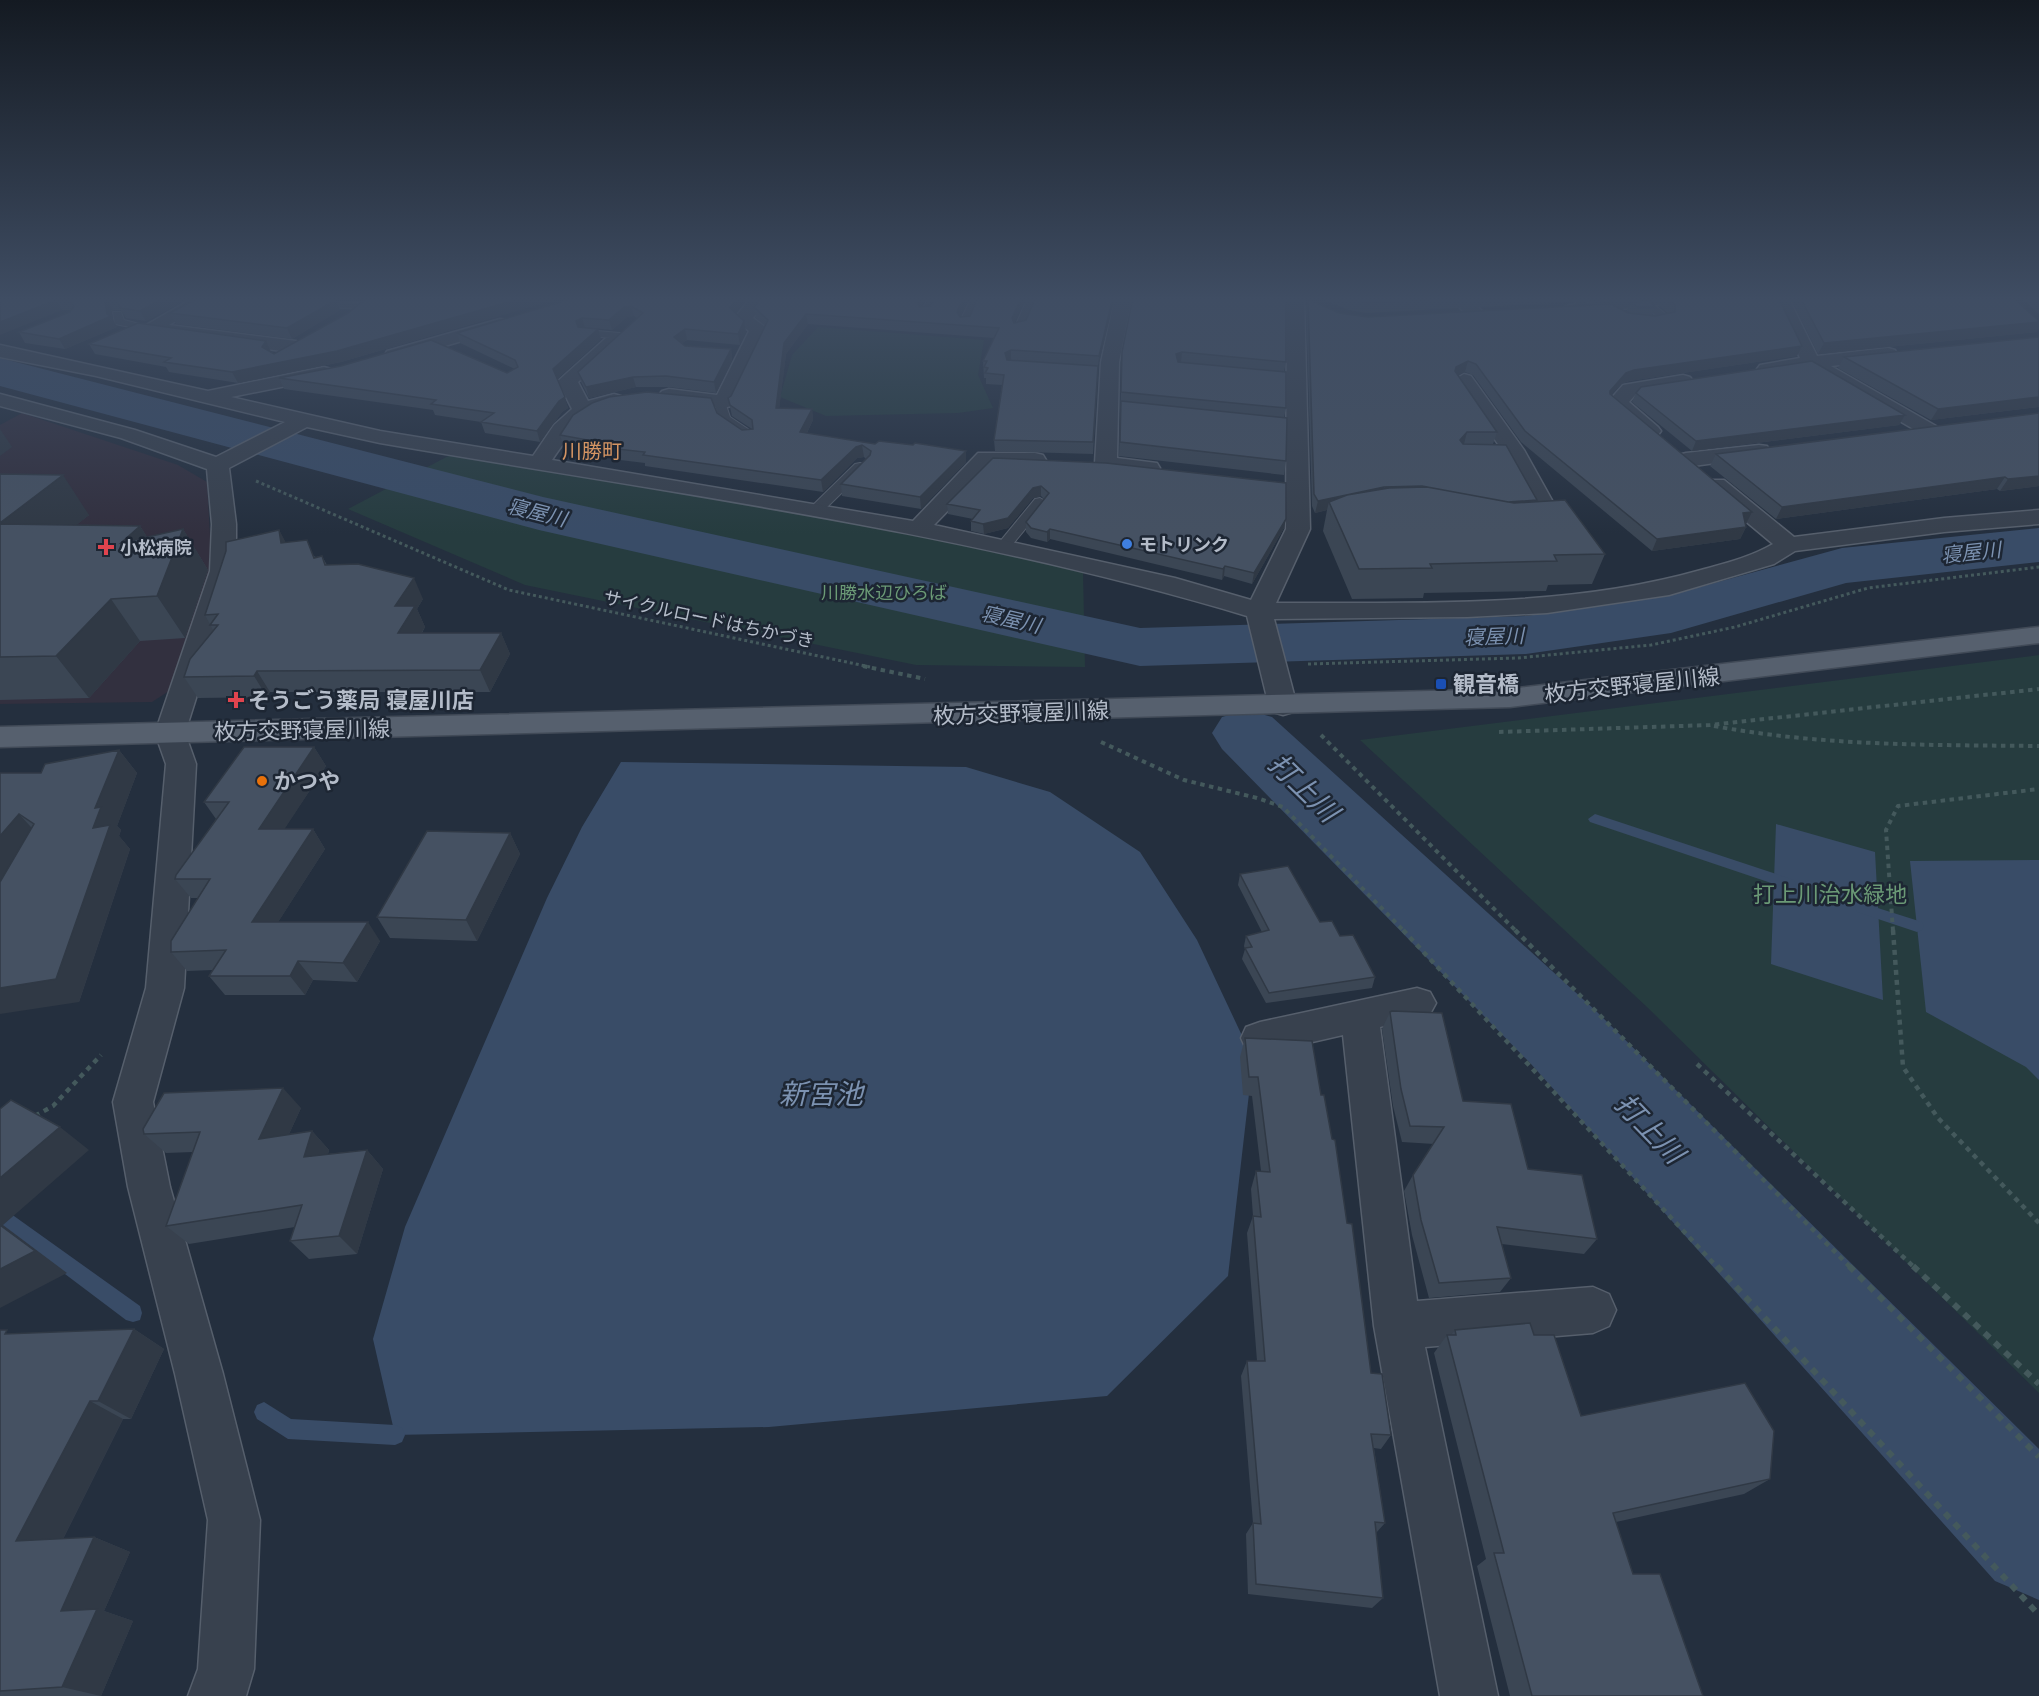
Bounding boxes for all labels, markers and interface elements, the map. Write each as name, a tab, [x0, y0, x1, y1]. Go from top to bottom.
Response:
district label: 川勝町	[562, 438, 622, 463]
water label: 寝屋川	[505, 493, 571, 532]
place label: モトリンク	[1139, 533, 1229, 556]
place label: 小松病院	[120, 536, 192, 559]
water label: 寝屋川	[1940, 536, 2004, 568]
marker: モトリンク	[1120, 537, 1134, 551]
marker: 小松病院	[97, 538, 115, 556]
park label: 川勝水辺ひろば	[821, 581, 947, 604]
street label: サイクルロードはちかづき	[601, 585, 817, 653]
water label: 寝屋川	[979, 600, 1045, 638]
water label: 寝屋川	[1464, 622, 1526, 650]
street label: 枚方交野寝屋川線	[1543, 662, 1721, 708]
place label: 観音橋	[1453, 670, 1519, 698]
marker: 観音橋	[1434, 677, 1448, 691]
place label: そうごう薬局 寝屋川店	[248, 686, 474, 714]
marker: そうごう薬局 寝屋川店	[229, 693, 243, 707]
street label: 枚方交野寝屋川線	[933, 696, 1109, 730]
street label: 枚方交野寝屋川線	[214, 714, 390, 746]
water label: 打上川	[1262, 745, 1349, 831]
place label: かつや	[274, 767, 340, 795]
marker: かつや	[255, 774, 269, 788]
park label: 打上川治水緑地	[1753, 880, 1907, 908]
water label: 新宮池	[779, 1076, 866, 1111]
water label: 打上川	[1608, 1086, 1694, 1173]

